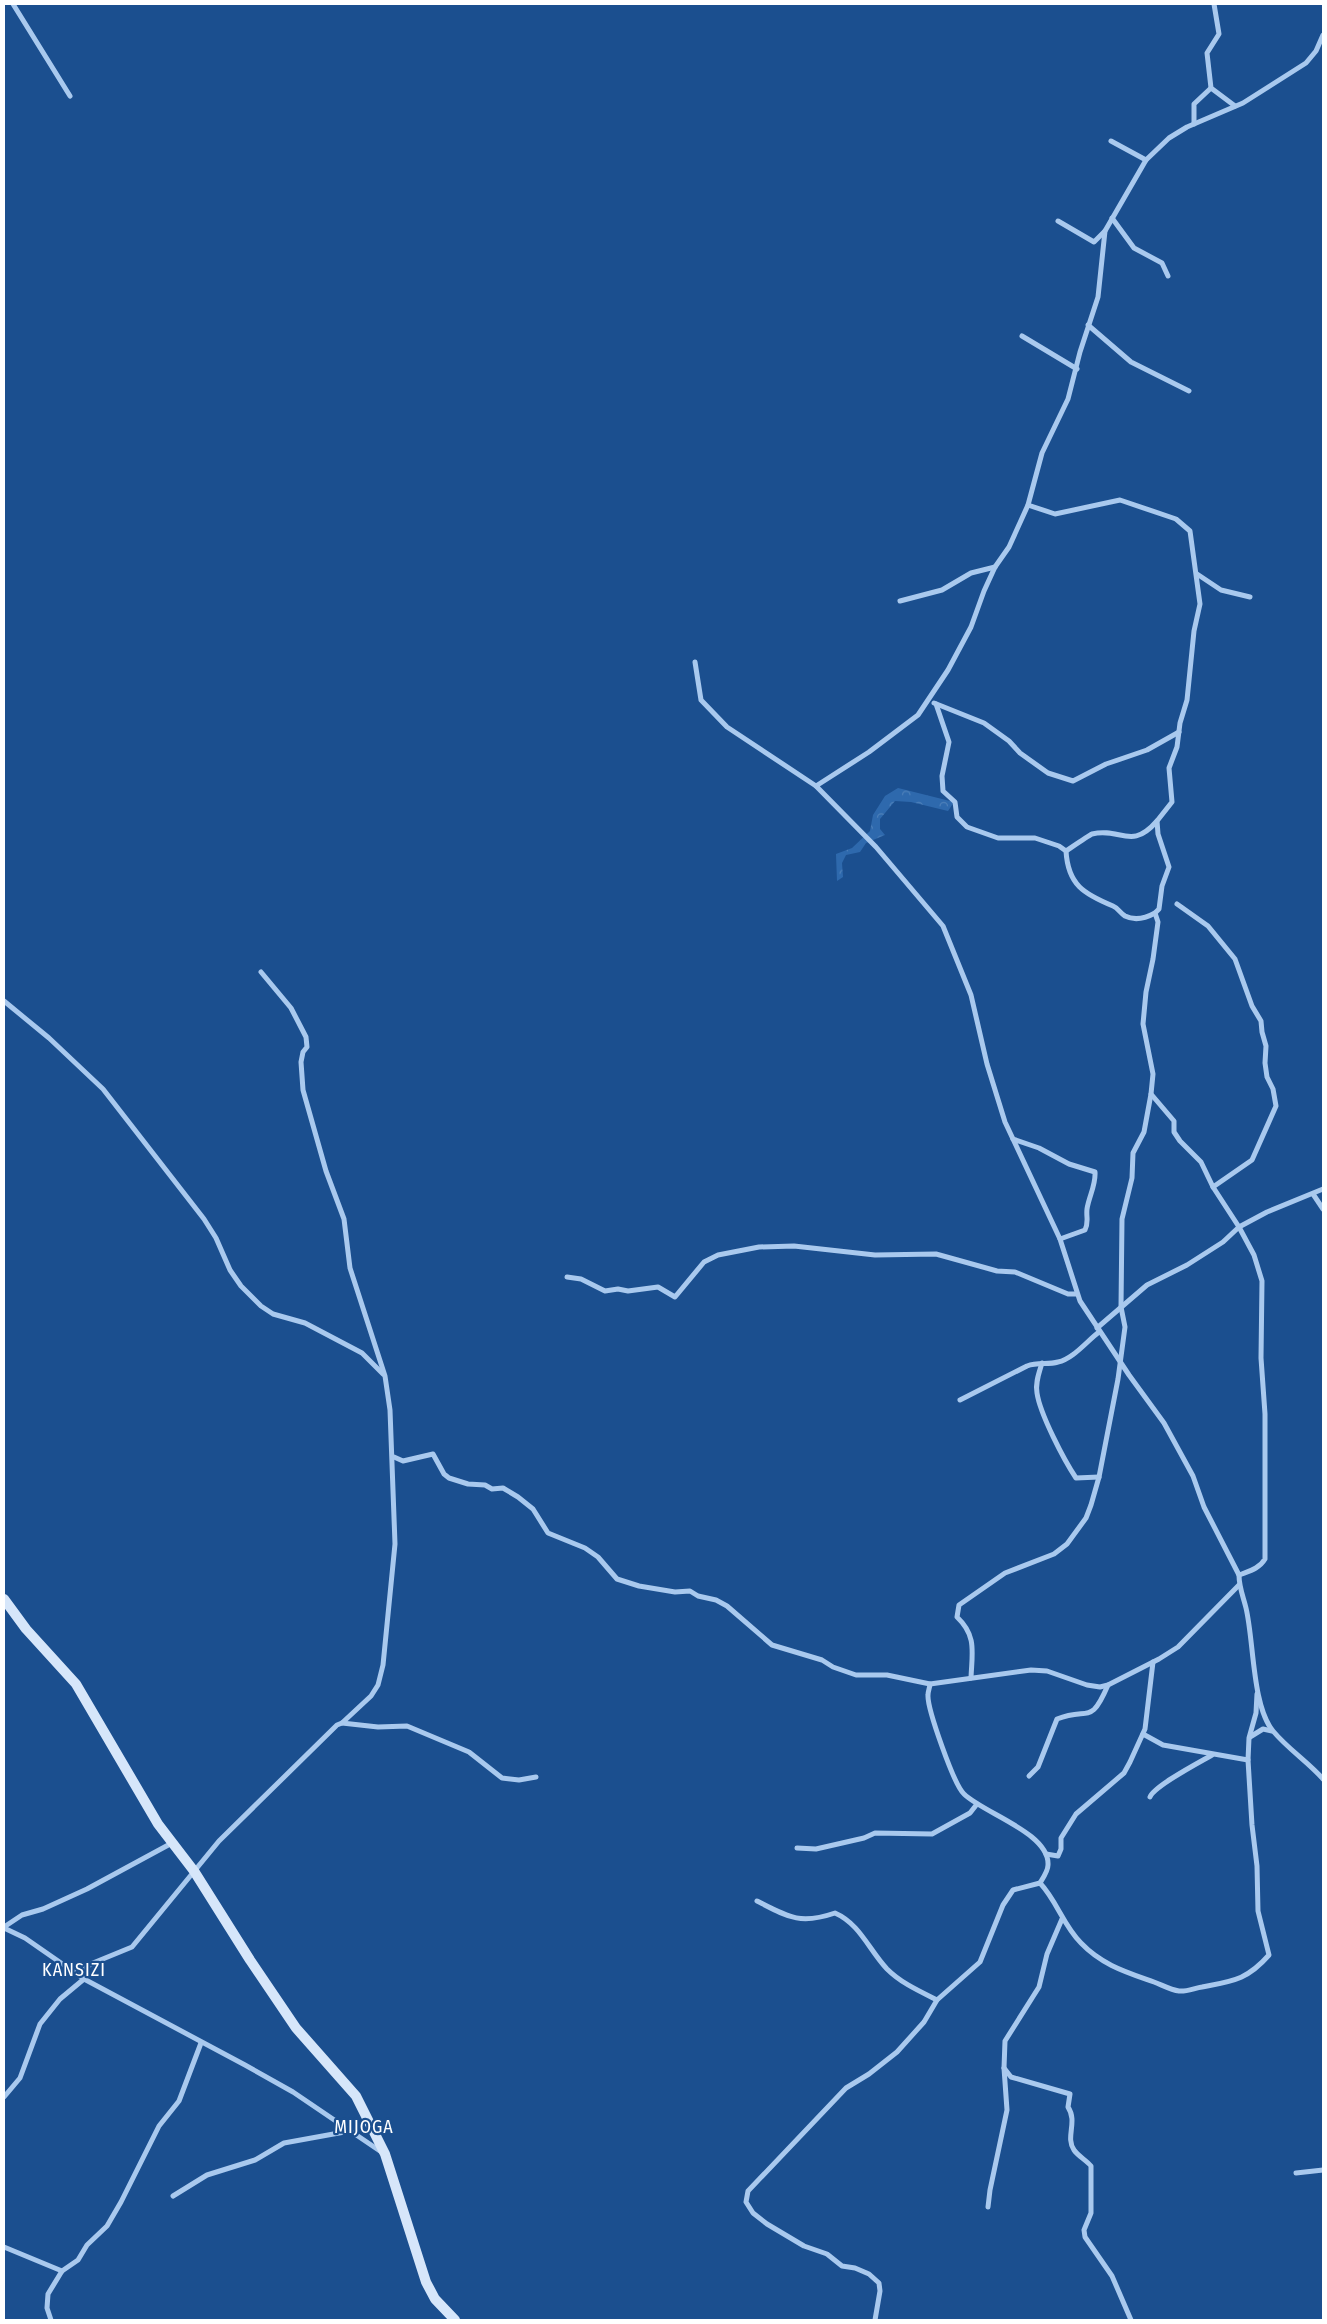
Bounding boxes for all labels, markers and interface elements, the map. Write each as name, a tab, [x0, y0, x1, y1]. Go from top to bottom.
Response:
district label: KANSIZI	[42, 1959, 106, 1981]
district label: MIJOGA	[334, 2116, 394, 2138]

